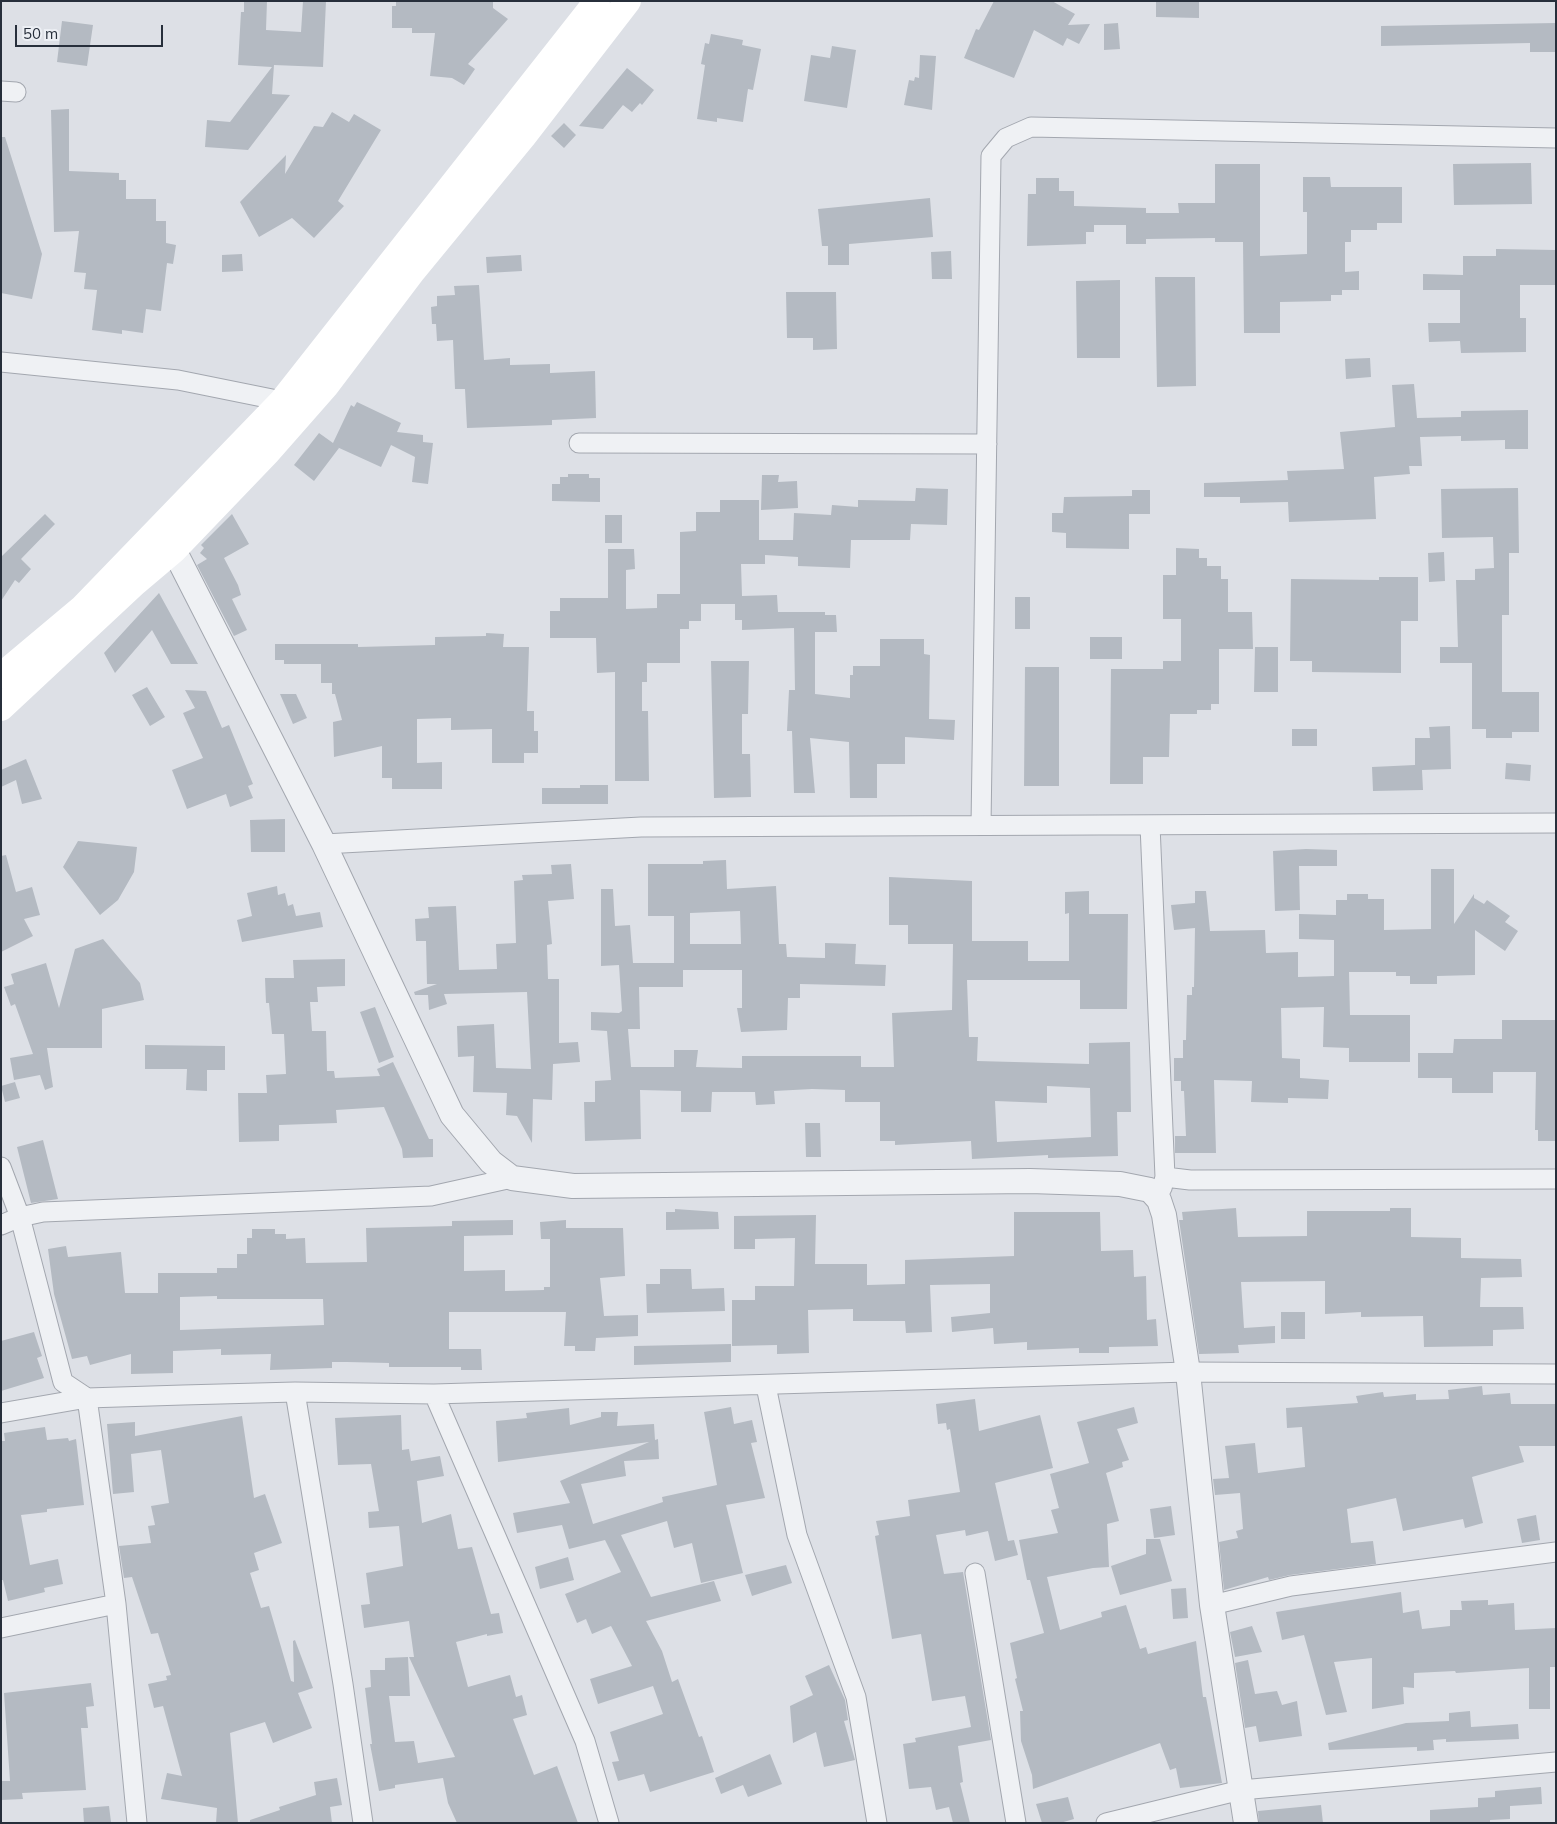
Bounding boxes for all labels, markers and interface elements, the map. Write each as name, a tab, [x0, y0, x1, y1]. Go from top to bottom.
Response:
scale bar	[18, 15, 165, 47]
text: 50 m	[23, 24, 58, 43]

